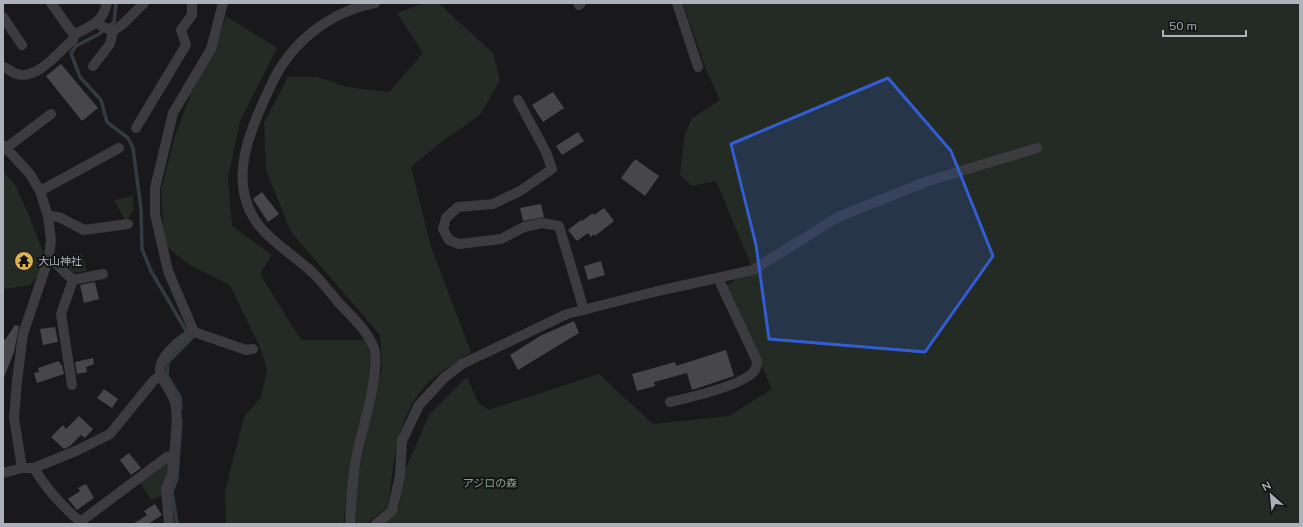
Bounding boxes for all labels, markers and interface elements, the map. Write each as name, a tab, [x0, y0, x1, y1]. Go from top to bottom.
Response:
scale bar	[1163, 12, 1246, 38]
text: 50 m	[1169, 18, 1197, 33]
temple icon: 大山神社	[13, 250, 35, 272]
place label: 大山神社	[38, 254, 82, 268]
north arrow	[1251, 475, 1291, 515]
park label: アジロの森	[463, 476, 517, 490]
text: N	[1260, 478, 1273, 494]

